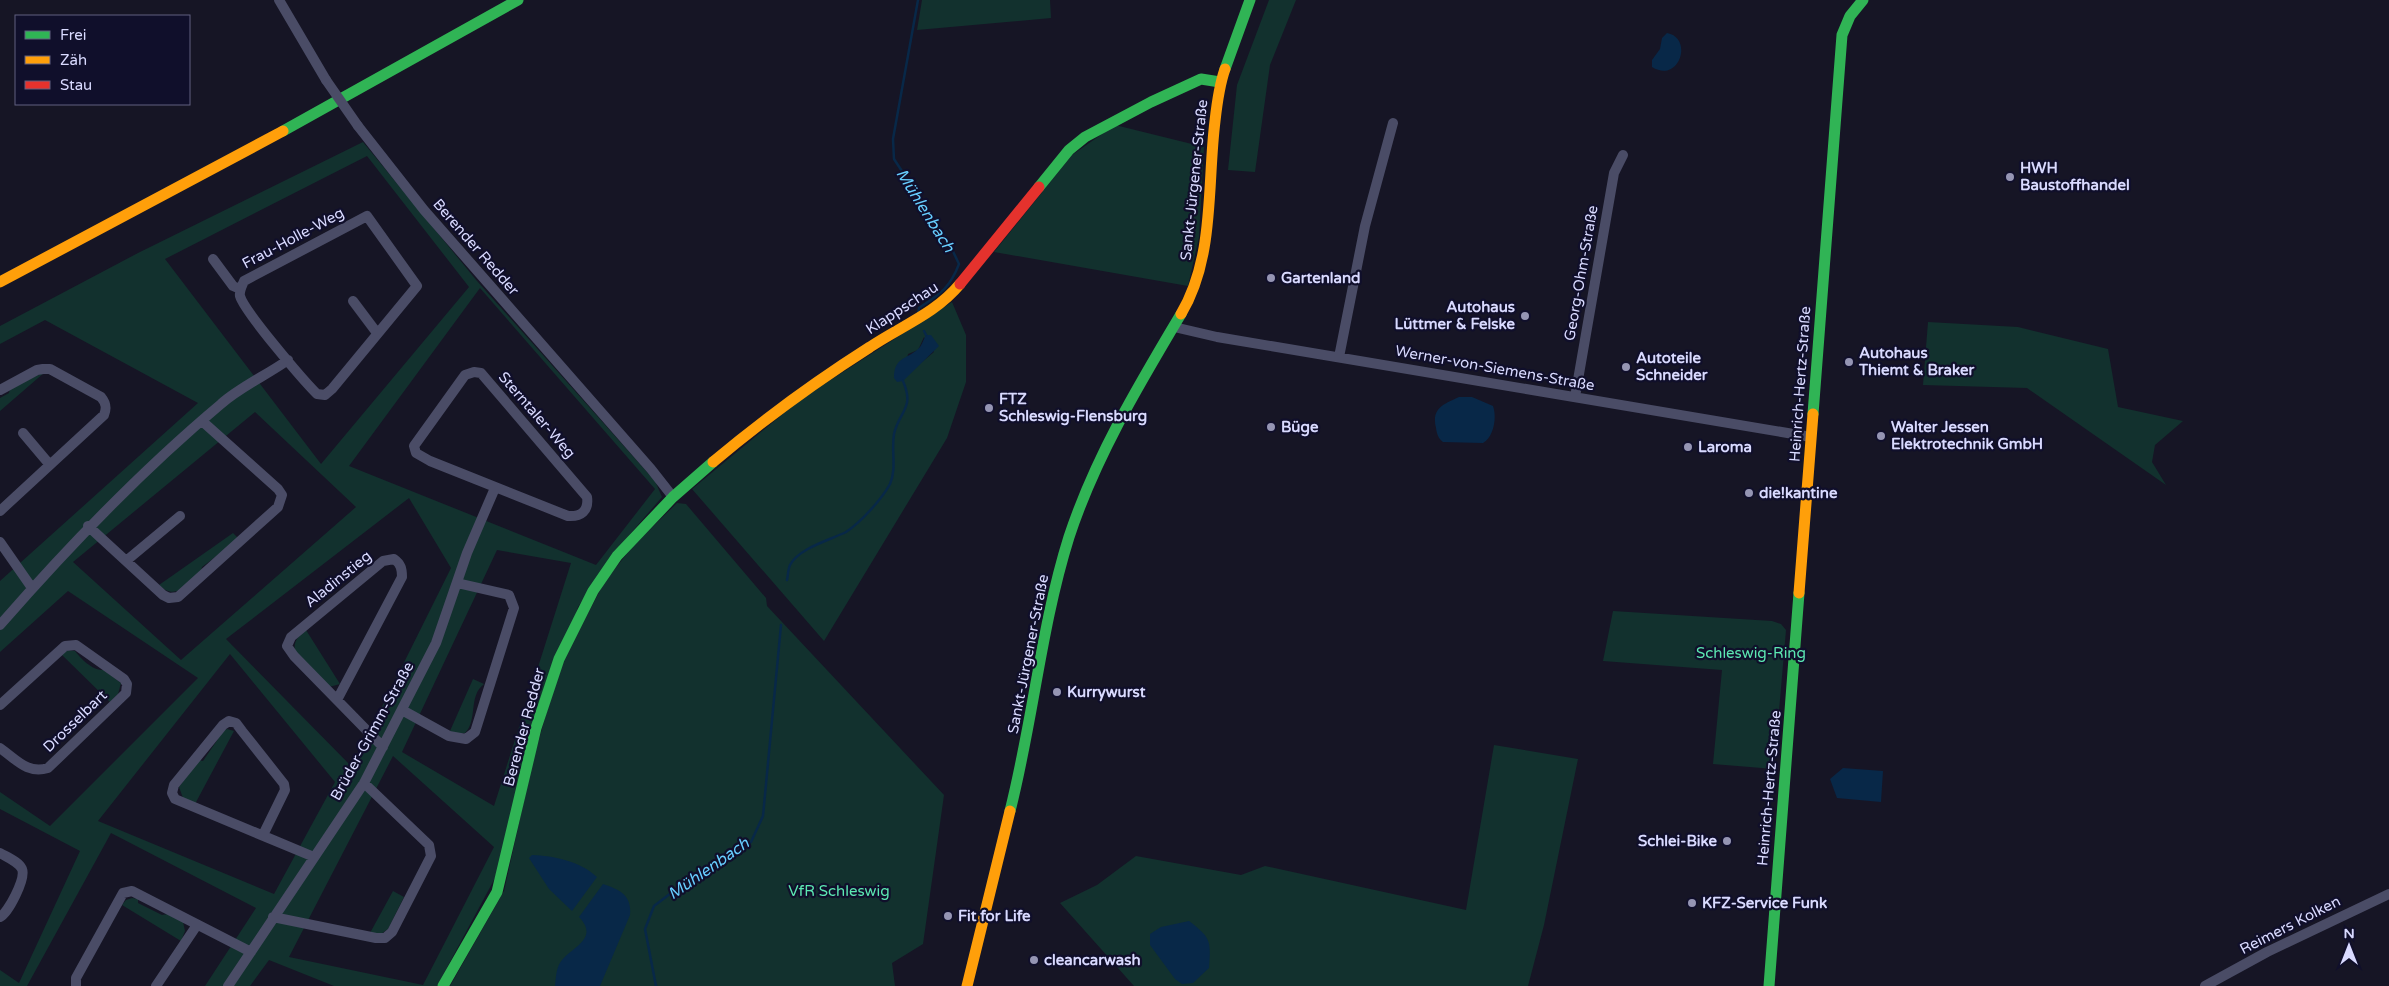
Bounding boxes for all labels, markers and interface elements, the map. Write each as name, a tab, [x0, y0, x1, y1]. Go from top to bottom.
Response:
legend	[15, 15, 190, 105]
text: Frei	[60, 26, 86, 44]
text: Zäh	[60, 51, 87, 69]
text: Stau	[60, 76, 92, 94]
street label: Sankt-Jürgener-Straße	[1177, 98, 1211, 262]
place label: HWH Baustoffhandel	[2020, 159, 2130, 194]
water label: Mühlenbach	[892, 165, 959, 257]
marker: HWH Baustoffhandel	[2004, 171, 2016, 183]
street label: Berender Redder	[429, 195, 523, 299]
street label: Frau-Holle-Weg	[239, 204, 347, 272]
street label: Georg-Ohm-Straße	[1560, 204, 1602, 342]
place label: Gartenland	[1281, 269, 1361, 287]
marker: Gartenland	[1265, 272, 1277, 284]
street label: Klappschau	[862, 278, 942, 338]
place label: Autohaus Lüttmer & Felske	[1395, 298, 1516, 333]
street label: Heinrich-Hertz-Straße	[1786, 306, 1814, 462]
marker: Autohaus Lüttmer & Felske	[1519, 310, 1531, 322]
street label: Werner-von-Siemens-Straße	[1394, 342, 1596, 394]
place label: Autohaus Thiemt & Braker	[1858, 344, 1975, 379]
place label: Autoteile Schneider	[1636, 349, 1708, 384]
marker: Autohaus Thiemt & Braker	[1843, 356, 1855, 368]
marker: Autoteile Schneider	[1620, 361, 1632, 373]
street label: Sterntaler-Weg	[495, 368, 579, 462]
place label: FTZ Schleswig-Flensburg	[999, 390, 1147, 426]
marker: FTZ Schleswig-Flensburg	[983, 402, 995, 414]
place label: Büge	[1281, 418, 1319, 437]
place label: Walter Jessen Elektrotechnik GmbH	[1891, 418, 2043, 453]
marker: Büge	[1265, 421, 1277, 433]
marker: Walter Jessen Elektrotechnik GmbH	[1875, 430, 1887, 442]
place label: Laroma	[1698, 438, 1752, 456]
marker: Laroma	[1682, 441, 1694, 453]
place label: die!kantine	[1759, 484, 1838, 502]
marker: die!kantine	[1743, 487, 1755, 499]
street label: Aladinstieg	[301, 547, 375, 611]
street label: Sankt-Jürgener-Straße	[1004, 573, 1052, 735]
park label: Schleswig-Ring	[1696, 644, 1806, 662]
street label: Brüder-Grimm-Straße	[326, 659, 418, 803]
street label: Berender Redder	[500, 666, 549, 788]
place label: Kurrywurst	[1067, 683, 1146, 702]
street label: Drosselbart	[39, 686, 111, 756]
marker: Kurrywurst	[1051, 686, 1063, 698]
street label: Heinrich-Hertz-Straße	[1753, 709, 1785, 867]
place label: Schlei-Bike	[1638, 832, 1718, 850]
water label: Mühlenbach	[664, 833, 754, 904]
marker: Schlei-Bike	[1721, 835, 1733, 847]
park label: VfR Schleswig	[788, 882, 890, 900]
street label: Reimers Kolken	[2237, 892, 2343, 958]
place label: KFZ-Service Funk	[1702, 894, 1827, 912]
marker: KFZ-Service Funk	[1686, 897, 1698, 909]
place label: Fit for Life	[958, 907, 1031, 925]
marker: Fit for Life	[942, 910, 954, 922]
north arrow	[2324, 921, 2374, 971]
text: N	[2343, 925, 2355, 942]
place label: cleancarwash	[1044, 951, 1141, 969]
marker: cleancarwash	[1028, 954, 1040, 966]

